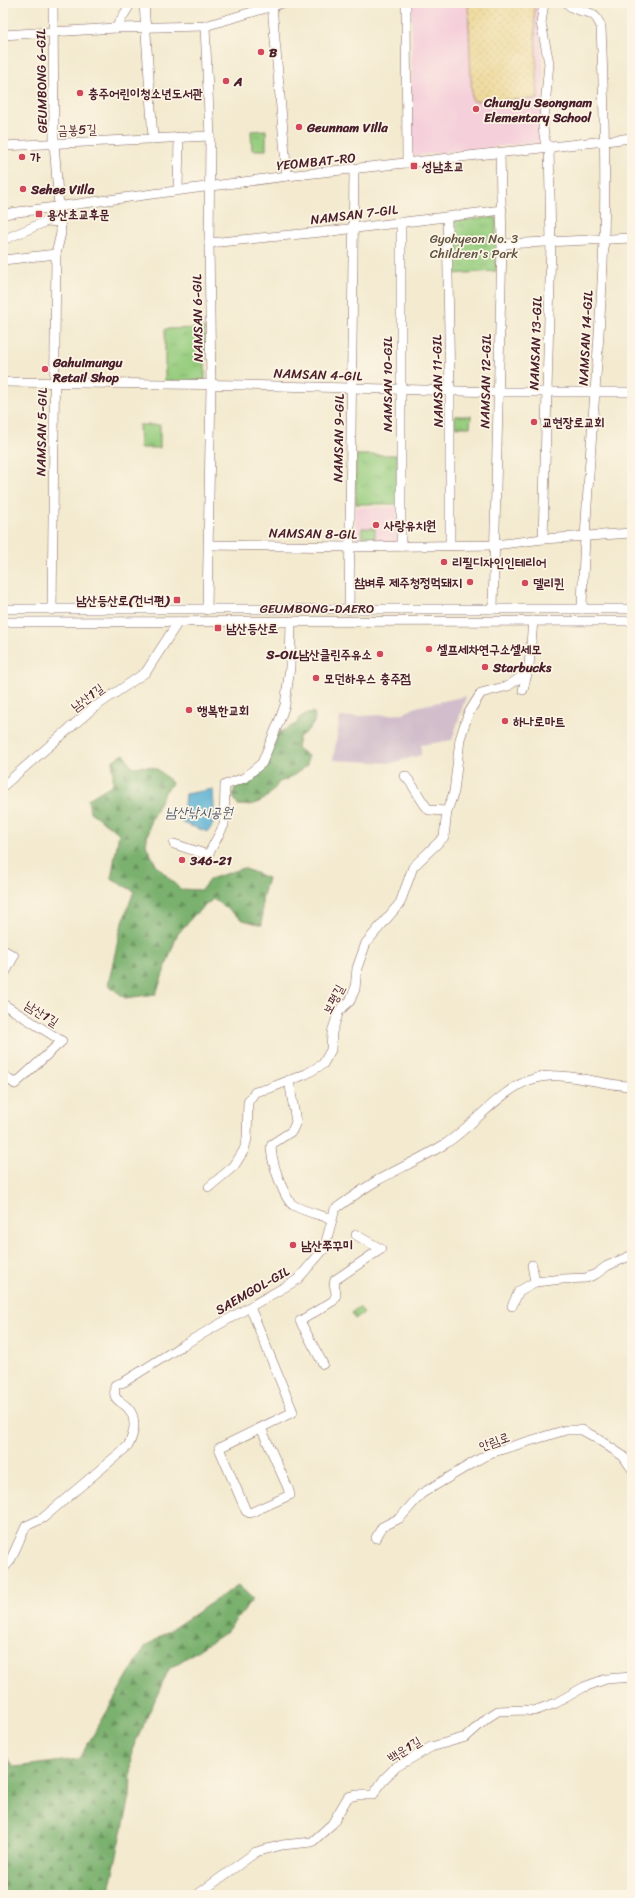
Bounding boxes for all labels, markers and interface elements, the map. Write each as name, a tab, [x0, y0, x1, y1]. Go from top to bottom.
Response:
street label: GEUMBONG 6-GIL	[29, 28, 54, 134]
place label: B	[269, 41, 278, 64]
marker: B	[256, 47, 266, 57]
place label: A	[233, 70, 243, 93]
marker: A	[221, 76, 231, 86]
place label: 충주어린이청소년도서관	[88, 82, 204, 105]
marker: 충주어린이청소년도서관	[75, 88, 85, 98]
place label: Chungju Seongnam Elementary School	[483, 91, 593, 129]
marker: Chungju Seongnam Elementary School	[471, 104, 481, 114]
place label: Geunnam Villa	[306, 116, 388, 139]
street label: 금봉5길	[57, 117, 97, 142]
marker: Geunnam Villa	[294, 122, 304, 132]
place label: 가	[30, 146, 41, 169]
street label: YEOMBAT-RO	[275, 146, 357, 177]
marker: 가	[17, 152, 27, 162]
place label: 성남초교	[421, 155, 464, 178]
marker: 성남초교	[409, 161, 419, 171]
place label: Sehee Villa	[30, 178, 95, 201]
marker: Sehee Villa	[18, 184, 28, 194]
street label: NAMSAN 7-GIL	[309, 198, 399, 231]
place label: 용산초교후문	[47, 203, 110, 226]
marker: 용산초교후문	[34, 209, 44, 219]
park label: Gyohyeon No. 3 Children's Park	[430, 227, 518, 265]
street label: NAMSAN 6-GIL	[185, 274, 210, 362]
street label: NAMSAN 14-GIL	[572, 290, 599, 386]
street label: NAMSAN 13-GIL	[522, 295, 549, 391]
street label: NAMSAN 12-GIL	[473, 333, 498, 429]
street label: NAMSAN 11-GIL	[425, 334, 450, 428]
street label: NAMSAN 10-GIL	[376, 336, 399, 432]
place label: Gahuimungu Retail Shop	[52, 351, 124, 389]
street label: NAMSAN 4-GIL	[273, 361, 363, 388]
marker: Gahuimungu Retail Shop	[40, 364, 50, 374]
street label: NAMSAN 5-GIL	[29, 388, 54, 476]
street label: NAMSAN 9-GIL	[326, 394, 351, 482]
place label: 교현장로교회	[542, 411, 605, 434]
marker: 교현장로교회	[529, 417, 539, 427]
place label: 사랑유치원	[383, 514, 436, 537]
marker: 사랑유치원	[371, 520, 381, 530]
street label: NAMSAN 8-GIL	[269, 521, 357, 546]
place label: 리필디자인인테리어	[452, 551, 546, 574]
marker: 리필디자인인테리어	[439, 557, 449, 567]
place label: 참벼루 제주청정먹돼지	[354, 571, 463, 594]
place label: 델리퀸	[533, 572, 564, 595]
marker: 참벼루 제주청정먹돼지	[465, 577, 475, 587]
marker: 델리퀸	[520, 578, 530, 588]
place label: 남산등산로(건너편)	[76, 589, 170, 612]
marker: 남산등산로(건너편)	[172, 595, 182, 605]
street label: GEUMBONG-DAERO	[260, 597, 374, 620]
place label: 남산등산로	[226, 617, 279, 640]
marker: 남산등산로	[213, 623, 223, 633]
place label: 셀프세차연구소셀세모	[436, 638, 542, 661]
place label: S-OIL남산클린주유소	[265, 643, 373, 666]
marker: 셀프세차연구소셀세모	[424, 644, 434, 654]
marker: S-OIL남산클린주유소	[375, 649, 385, 659]
place label: Starbucks	[492, 656, 552, 679]
marker: Starbucks	[480, 662, 490, 672]
place label: 모던하우스 충주점	[324, 667, 412, 690]
marker: 모던하우스 충주점	[311, 673, 321, 683]
street label: 남산1길	[66, 677, 109, 718]
place label: 행복한교회	[196, 699, 249, 722]
marker: 행복한교회	[184, 705, 194, 715]
place label: 하나로마트	[513, 710, 566, 733]
marker: 하나로마트	[500, 716, 510, 726]
water label: 남산낚시공원	[165, 800, 235, 825]
place label: 346-21	[189, 849, 232, 872]
marker: 346-21	[177, 855, 187, 865]
street label: 보평길	[316, 980, 351, 1018]
street label: 남산1길	[20, 994, 64, 1033]
place label: 남산쭈꾸미	[301, 1234, 353, 1257]
marker: 남산쭈꾸미	[288, 1240, 298, 1250]
street label: SAEMGOL-GIL	[211, 1260, 294, 1321]
street label: 안림로	[475, 1425, 513, 1458]
street label: 백운1길	[382, 1730, 426, 1769]

